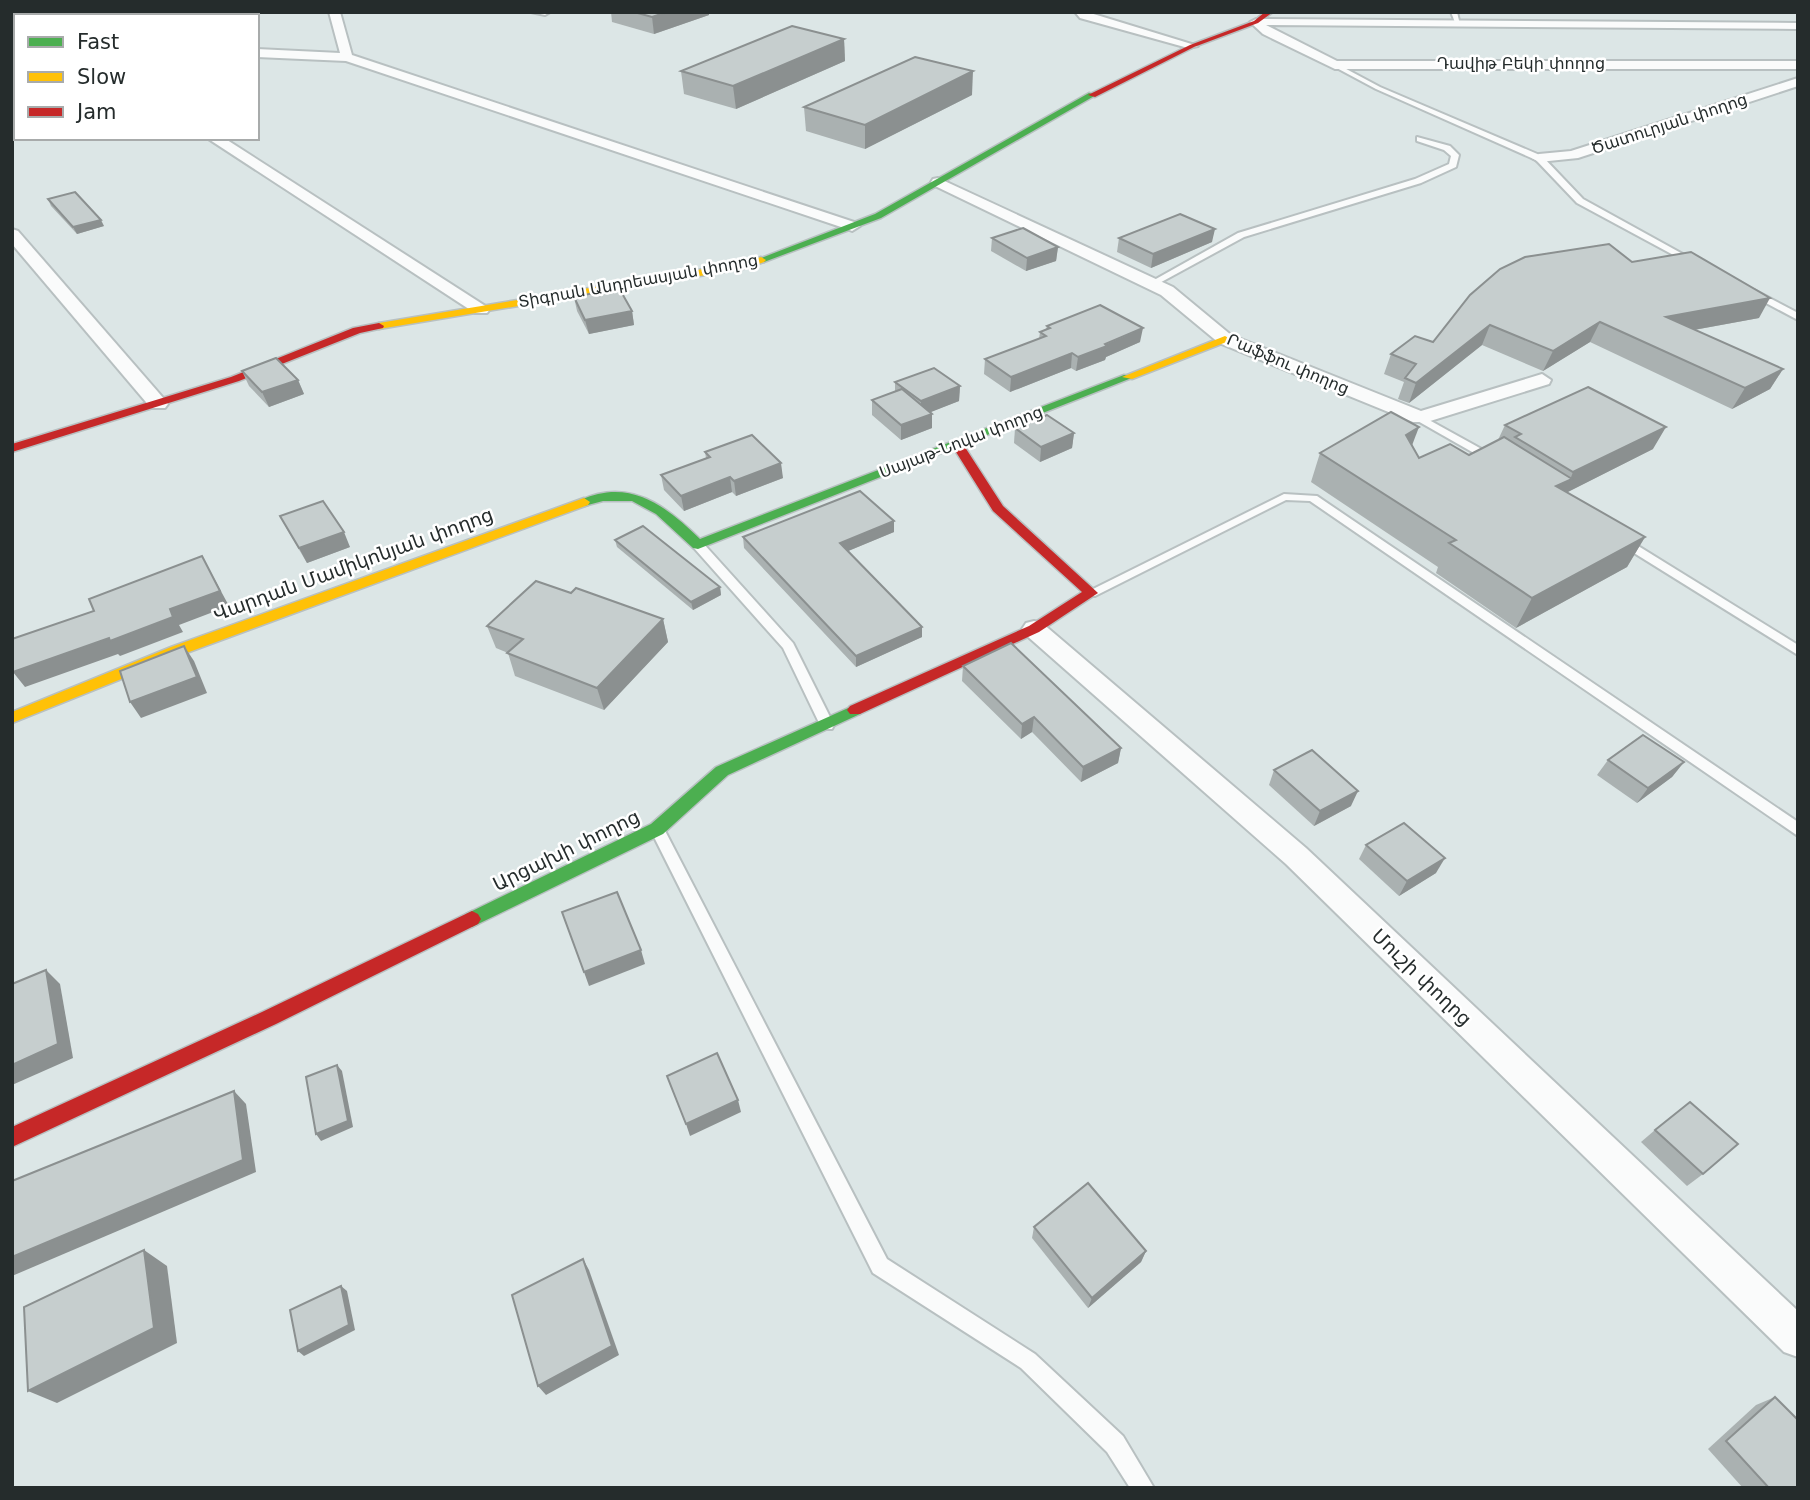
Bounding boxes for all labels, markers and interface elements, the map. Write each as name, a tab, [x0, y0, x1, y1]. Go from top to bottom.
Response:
legend	[14, 14, 259, 140]
text: Fast	[77, 30, 119, 54]
street label: Դավիթ Բեկի փողոց	[1437, 54, 1605, 73]
text: Slow	[77, 65, 126, 89]
street label: Ծատուրյան փողոց	[1588, 90, 1750, 158]
text: Jam	[75, 100, 117, 124]
street label: Տիգրան Անդրեասյան փողոց	[517, 251, 759, 311]
street label: Րաֆֆու փողոց	[1224, 330, 1352, 398]
street label: Սայաթ-Նովա փողոց	[877, 402, 1045, 482]
street label: Վարդան Մամիկոնյան փողոց	[210, 503, 496, 625]
street label: Արցախի փողոց	[489, 805, 643, 895]
street label: Մուշի փողոց	[1368, 924, 1476, 1030]

